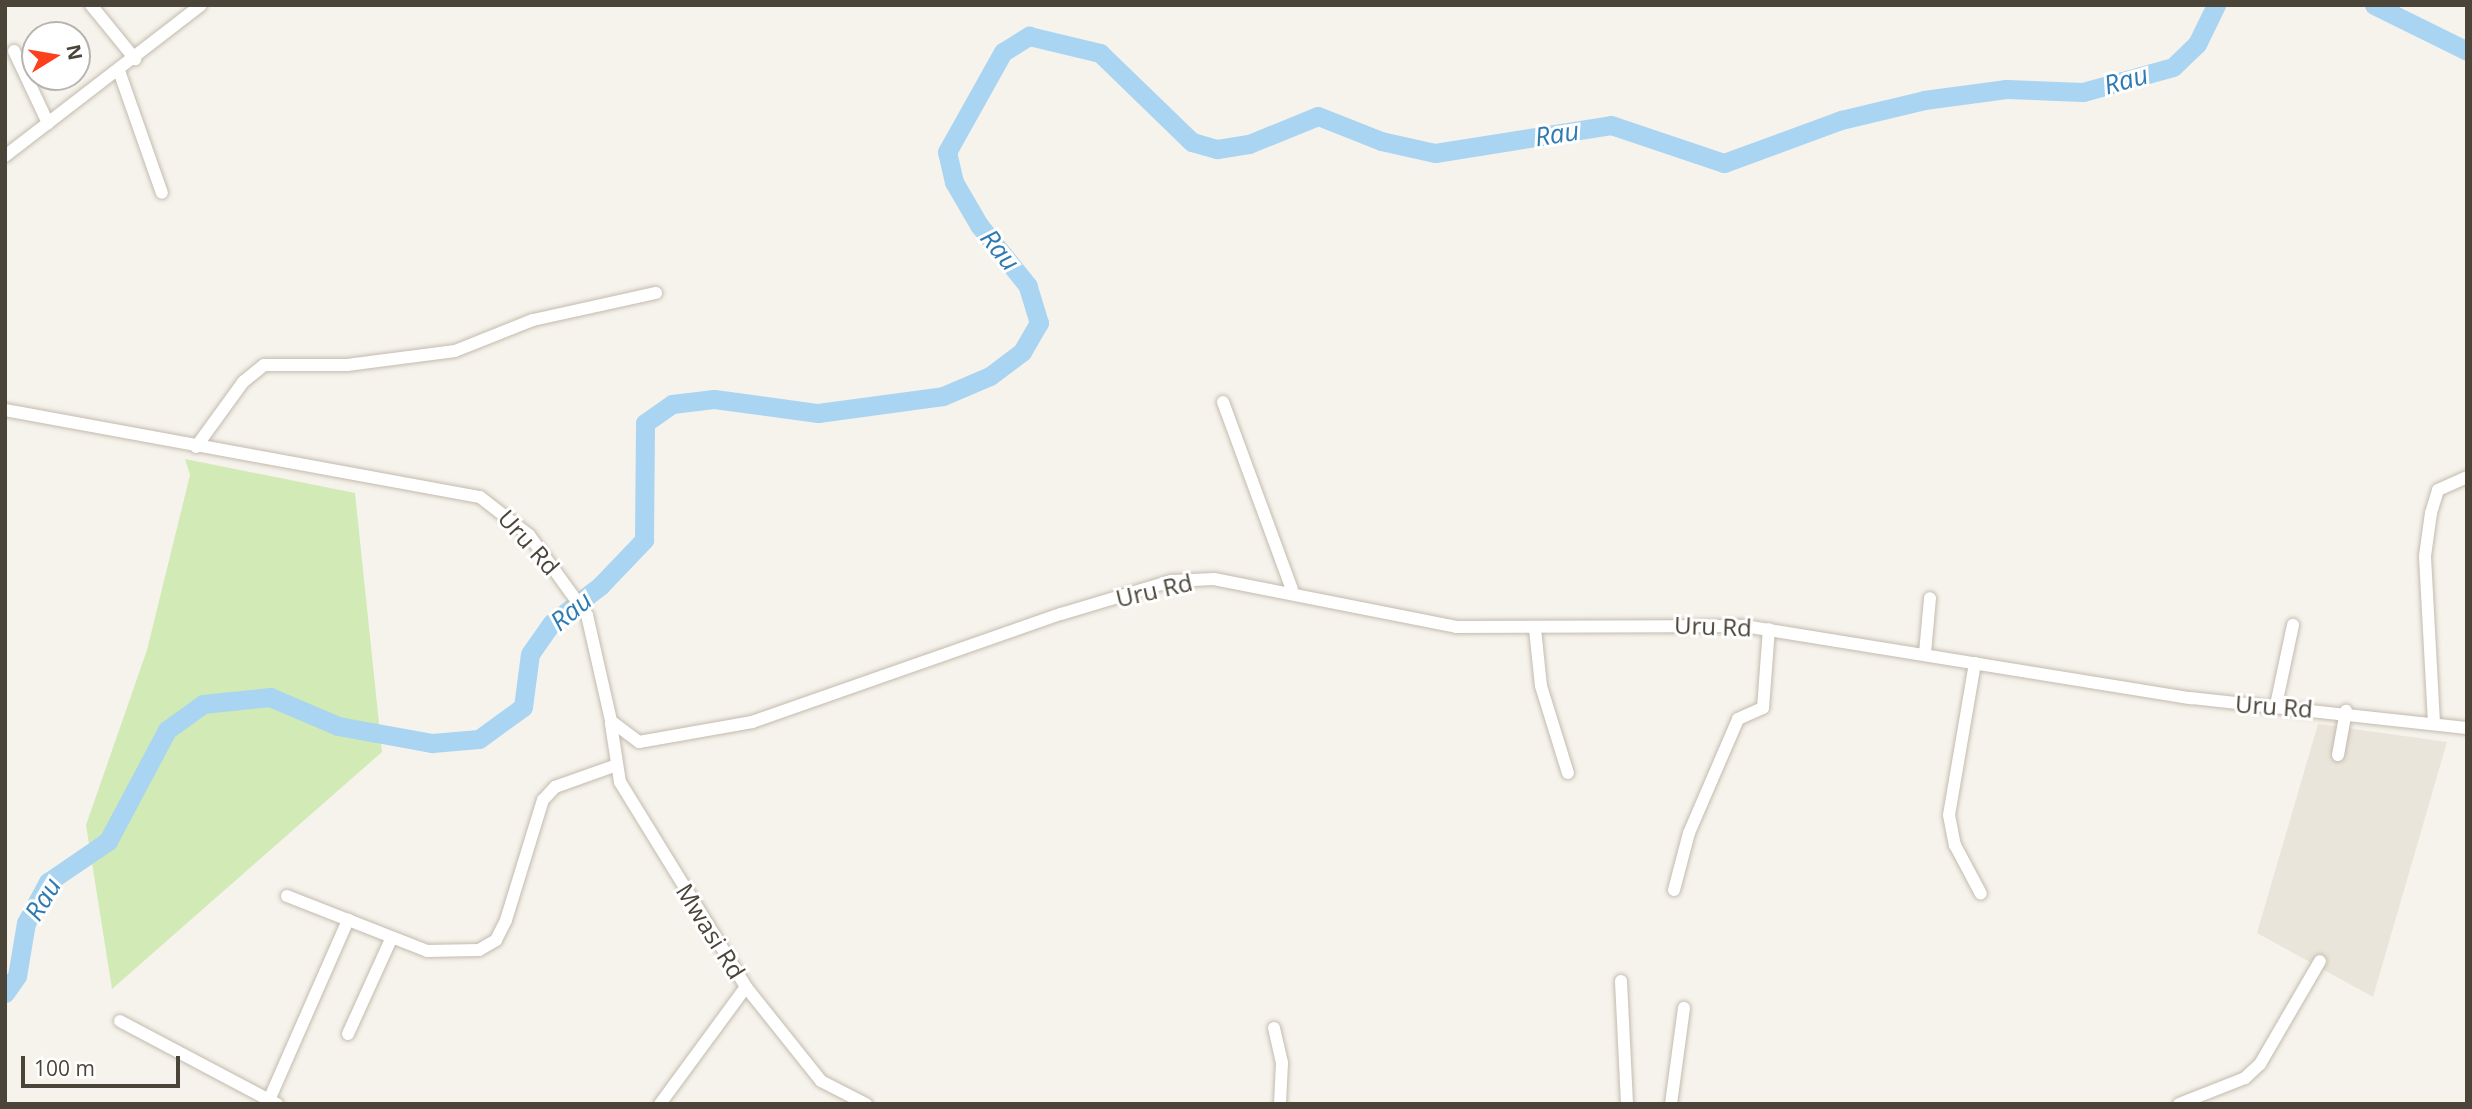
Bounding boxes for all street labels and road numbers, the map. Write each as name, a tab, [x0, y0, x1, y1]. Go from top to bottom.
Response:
street label: Uru Rd	[492, 503, 566, 581]
street label: Uru Rd	[1113, 567, 1195, 613]
street label: Uru Rd	[1674, 610, 1752, 642]
street label: Uru Rd	[2234, 689, 2314, 723]
street label: Mwasi Rd	[671, 878, 751, 984]

